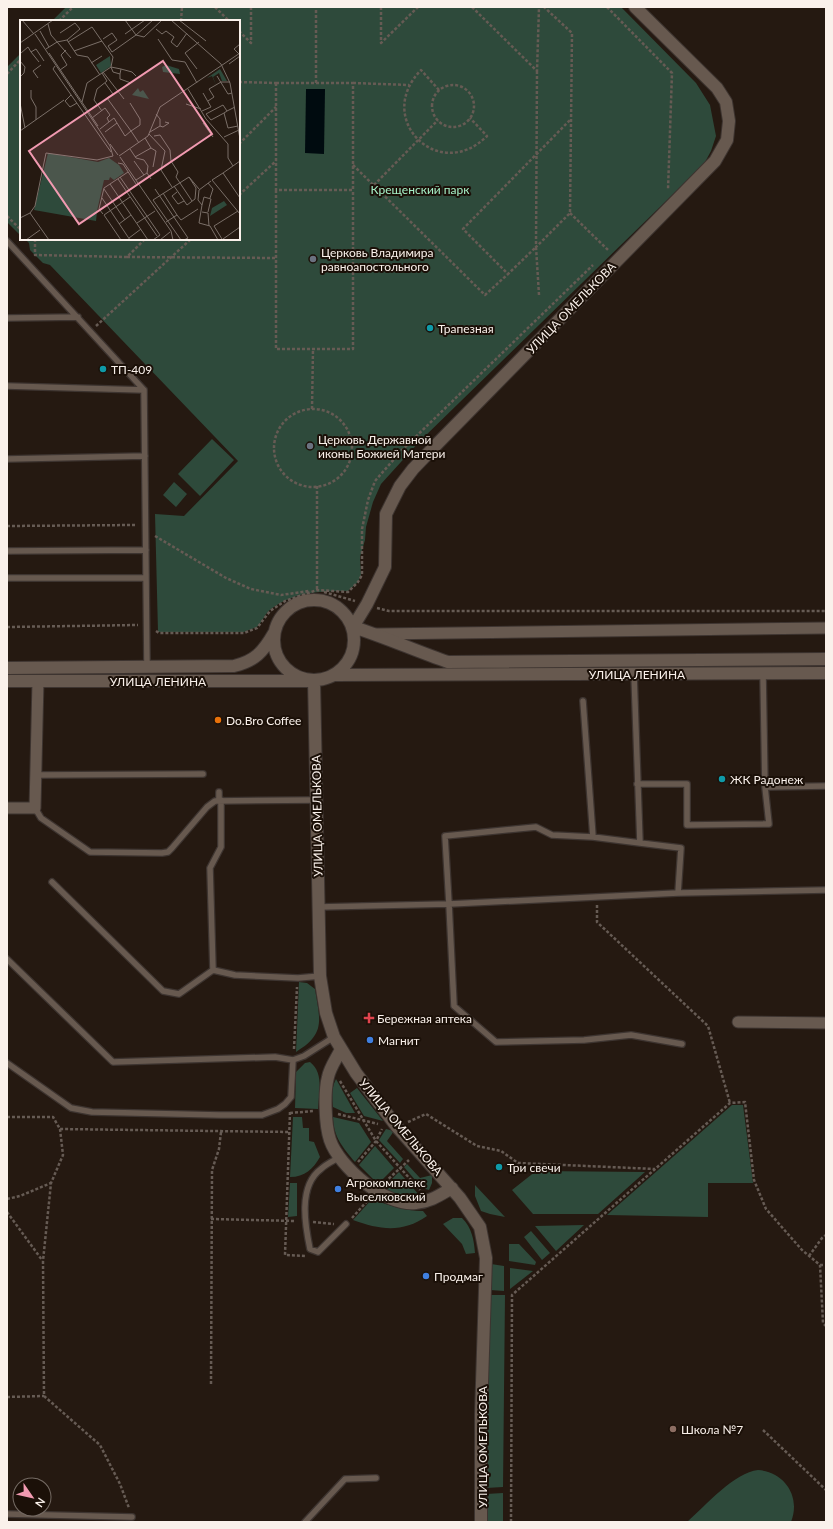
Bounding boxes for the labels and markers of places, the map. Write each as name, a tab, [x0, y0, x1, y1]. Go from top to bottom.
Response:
place label: Церковь Владимира равноапостольного	[321, 245, 434, 274]
marker: Церковь Владимира равноапостольного	[308, 254, 318, 264]
place label: Трапезная	[438, 321, 494, 336]
marker: Трапезная	[425, 323, 435, 333]
place label: ТП-409	[111, 362, 152, 377]
marker: ТП-409	[98, 364, 108, 374]
place label: Церковь Державной иконы Божией Матери	[318, 432, 445, 461]
marker: Церковь Державной иконы Божией Матери	[305, 441, 315, 451]
place label: Do.Bro Coffee	[226, 713, 301, 728]
marker: Do.Bro Coffee	[213, 715, 223, 725]
place label: ЖК Радонеж	[730, 772, 804, 787]
marker: ЖК Радонеж	[717, 774, 727, 784]
place label: Бережная аптека	[377, 1011, 472, 1026]
marker: Бережная аптека	[364, 1013, 374, 1023]
place label: Магнит	[378, 1033, 420, 1048]
marker: Магнит	[365, 1035, 375, 1045]
place label: Три свечи	[507, 1160, 561, 1175]
marker: Три свечи	[494, 1162, 504, 1172]
place label: Агрокомплекс Выселковский	[346, 1175, 426, 1204]
marker: Агрокомплекс Выселковский	[333, 1184, 343, 1194]
place label: Продмаг	[434, 1269, 483, 1284]
marker: Продмаг	[421, 1271, 431, 1281]
place label: Школа №7	[681, 1422, 743, 1437]
marker: Школа №7	[668, 1424, 678, 1434]

